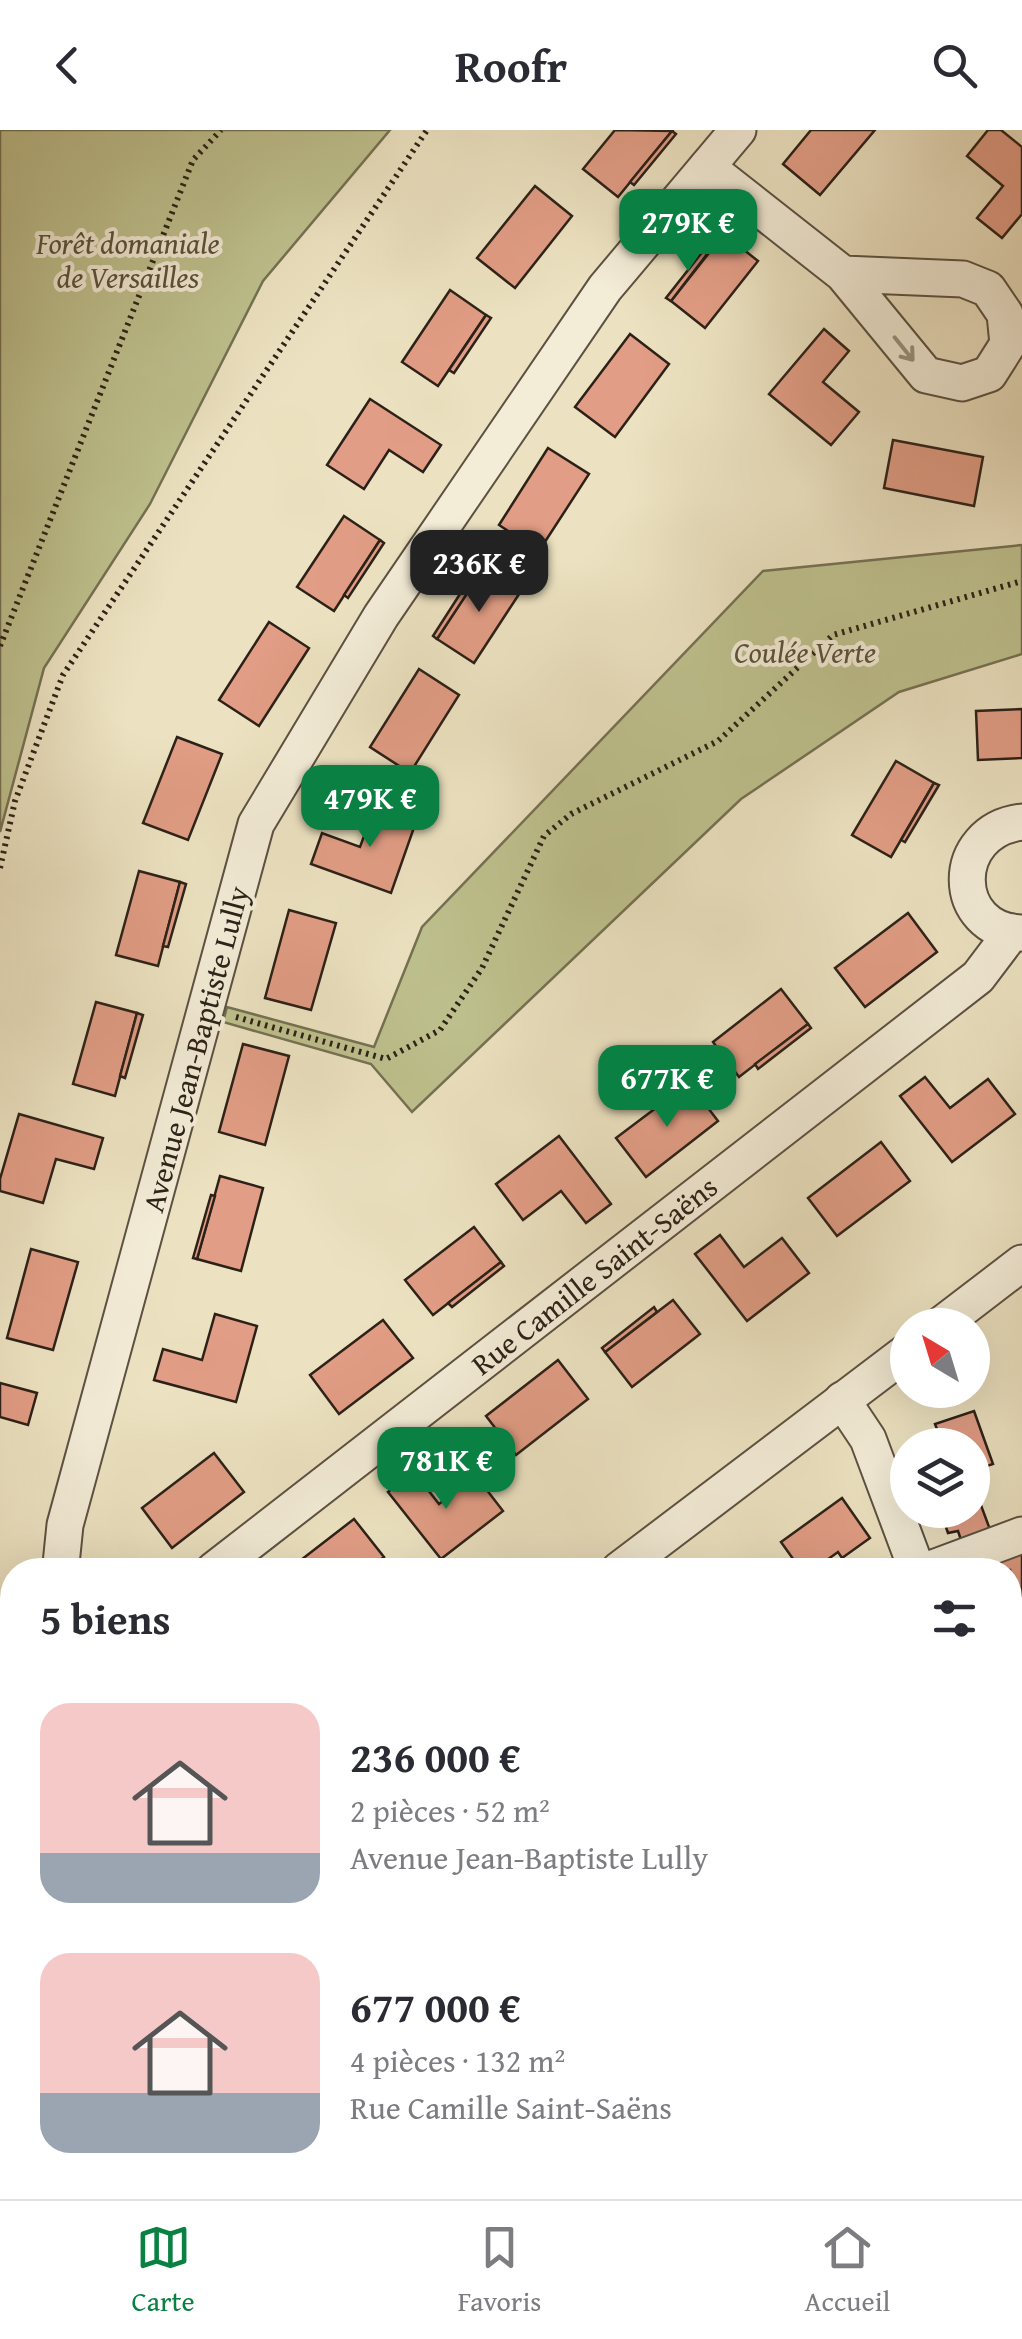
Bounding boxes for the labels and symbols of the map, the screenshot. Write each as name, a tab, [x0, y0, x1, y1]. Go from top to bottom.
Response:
pin: 279K €	[607, 189, 769, 274]
park label: Forêt domaniale de Versailles	[35, 221, 220, 299]
one-way arrow	[893, 336, 915, 362]
pin: 236K €	[398, 530, 560, 615]
park label: Coulée Verte	[734, 630, 876, 674]
pin: 479K €	[289, 765, 451, 850]
street label: Avenue Jean-Baptiste Lully	[130, 881, 260, 1217]
pin: 677K €	[586, 1045, 748, 1130]
street label: Rue Camille Saint-Saëns	[462, 1165, 726, 1385]
north arrow	[890, 1308, 990, 1408]
pin: 781K €	[365, 1427, 527, 1512]

